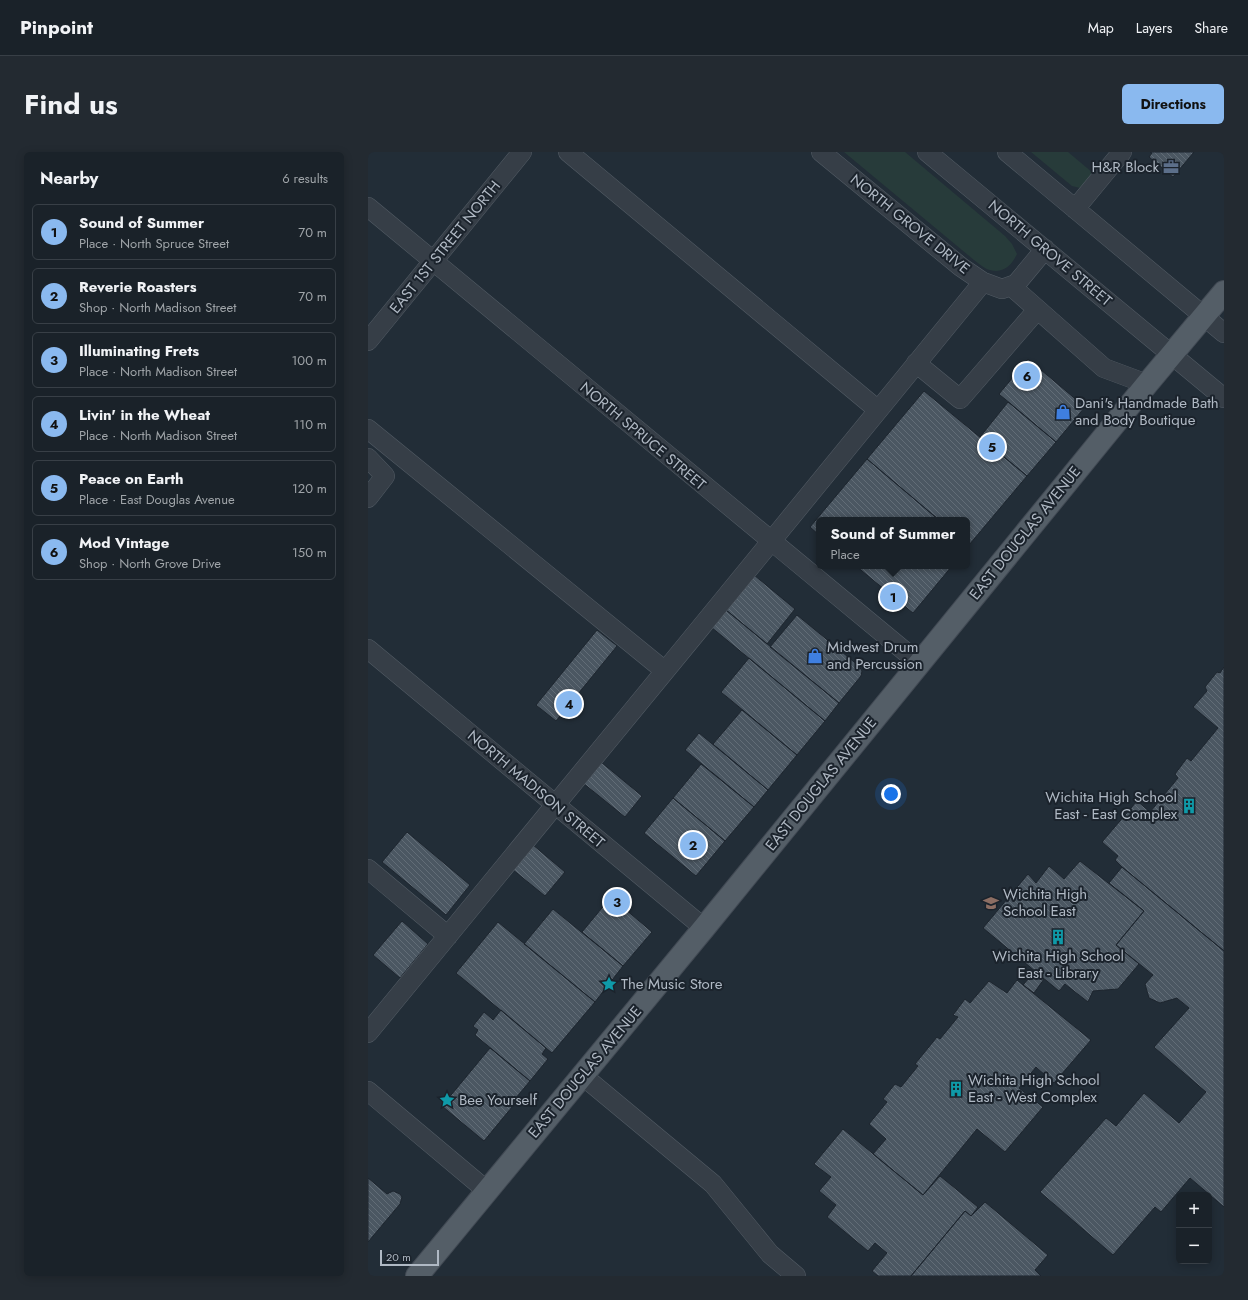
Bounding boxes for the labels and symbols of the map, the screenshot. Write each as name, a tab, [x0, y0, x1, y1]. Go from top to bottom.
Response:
place label: H&R Block	[1091, 156, 1159, 178]
office icon: H&R Block	[1162, 158, 1180, 176]
street label: NORTH GROVE DRIVE	[845, 169, 975, 279]
street label: EAST 1ST STREET NORTH	[384, 176, 506, 318]
street label: NORTH GROVE STREET	[983, 195, 1117, 311]
pin: 6	[1014, 361, 1040, 391]
street label: NORTH SPRUCE STREET	[575, 377, 711, 495]
place label: Dani's Handmade Bath and Body Boutique	[1075, 392, 1219, 431]
shop icon: Dani's Handmade Bath and Body Boutique	[1054, 403, 1072, 421]
pin: 5	[979, 432, 1005, 462]
street label: EAST DOUGLAS AVENUE	[964, 461, 1086, 605]
pin: 1	[880, 582, 906, 612]
place label: Midwest Drum and Percussion	[827, 636, 923, 675]
shop icon: Midwest Drum and Percussion	[806, 647, 824, 665]
pin: 4	[556, 689, 582, 719]
street label: EAST DOUGLAS AVENUE	[760, 712, 882, 856]
street label: NORTH MADISON STREET	[463, 725, 609, 853]
your location	[881, 784, 901, 804]
place label: Wichita High School East - East Complex	[1045, 786, 1178, 825]
building icon: Wichita High School East - East Complex	[1180, 797, 1198, 815]
pin: 2	[680, 830, 706, 860]
place label: Wichita High School East	[1003, 883, 1087, 922]
pin: 3	[604, 887, 630, 917]
school or university icon: Wichita High School East	[982, 894, 1000, 912]
building icon: Wichita High School East - Library	[1049, 928, 1067, 946]
place label: Wichita High School East - Library	[992, 945, 1124, 984]
place label: The Music Store	[621, 973, 723, 995]
place icon: The Music Store	[600, 975, 618, 993]
street label: EAST DOUGLAS AVENUE	[523, 1001, 647, 1143]
place label: Wichita High School East - West Complex	[968, 1069, 1100, 1108]
building icon: Wichita High School East - West Complex	[947, 1080, 965, 1098]
place label: Bee Yourself	[459, 1089, 538, 1111]
place icon: Bee Yourself	[438, 1091, 456, 1109]
scale bar	[380, 1248, 439, 1267]

